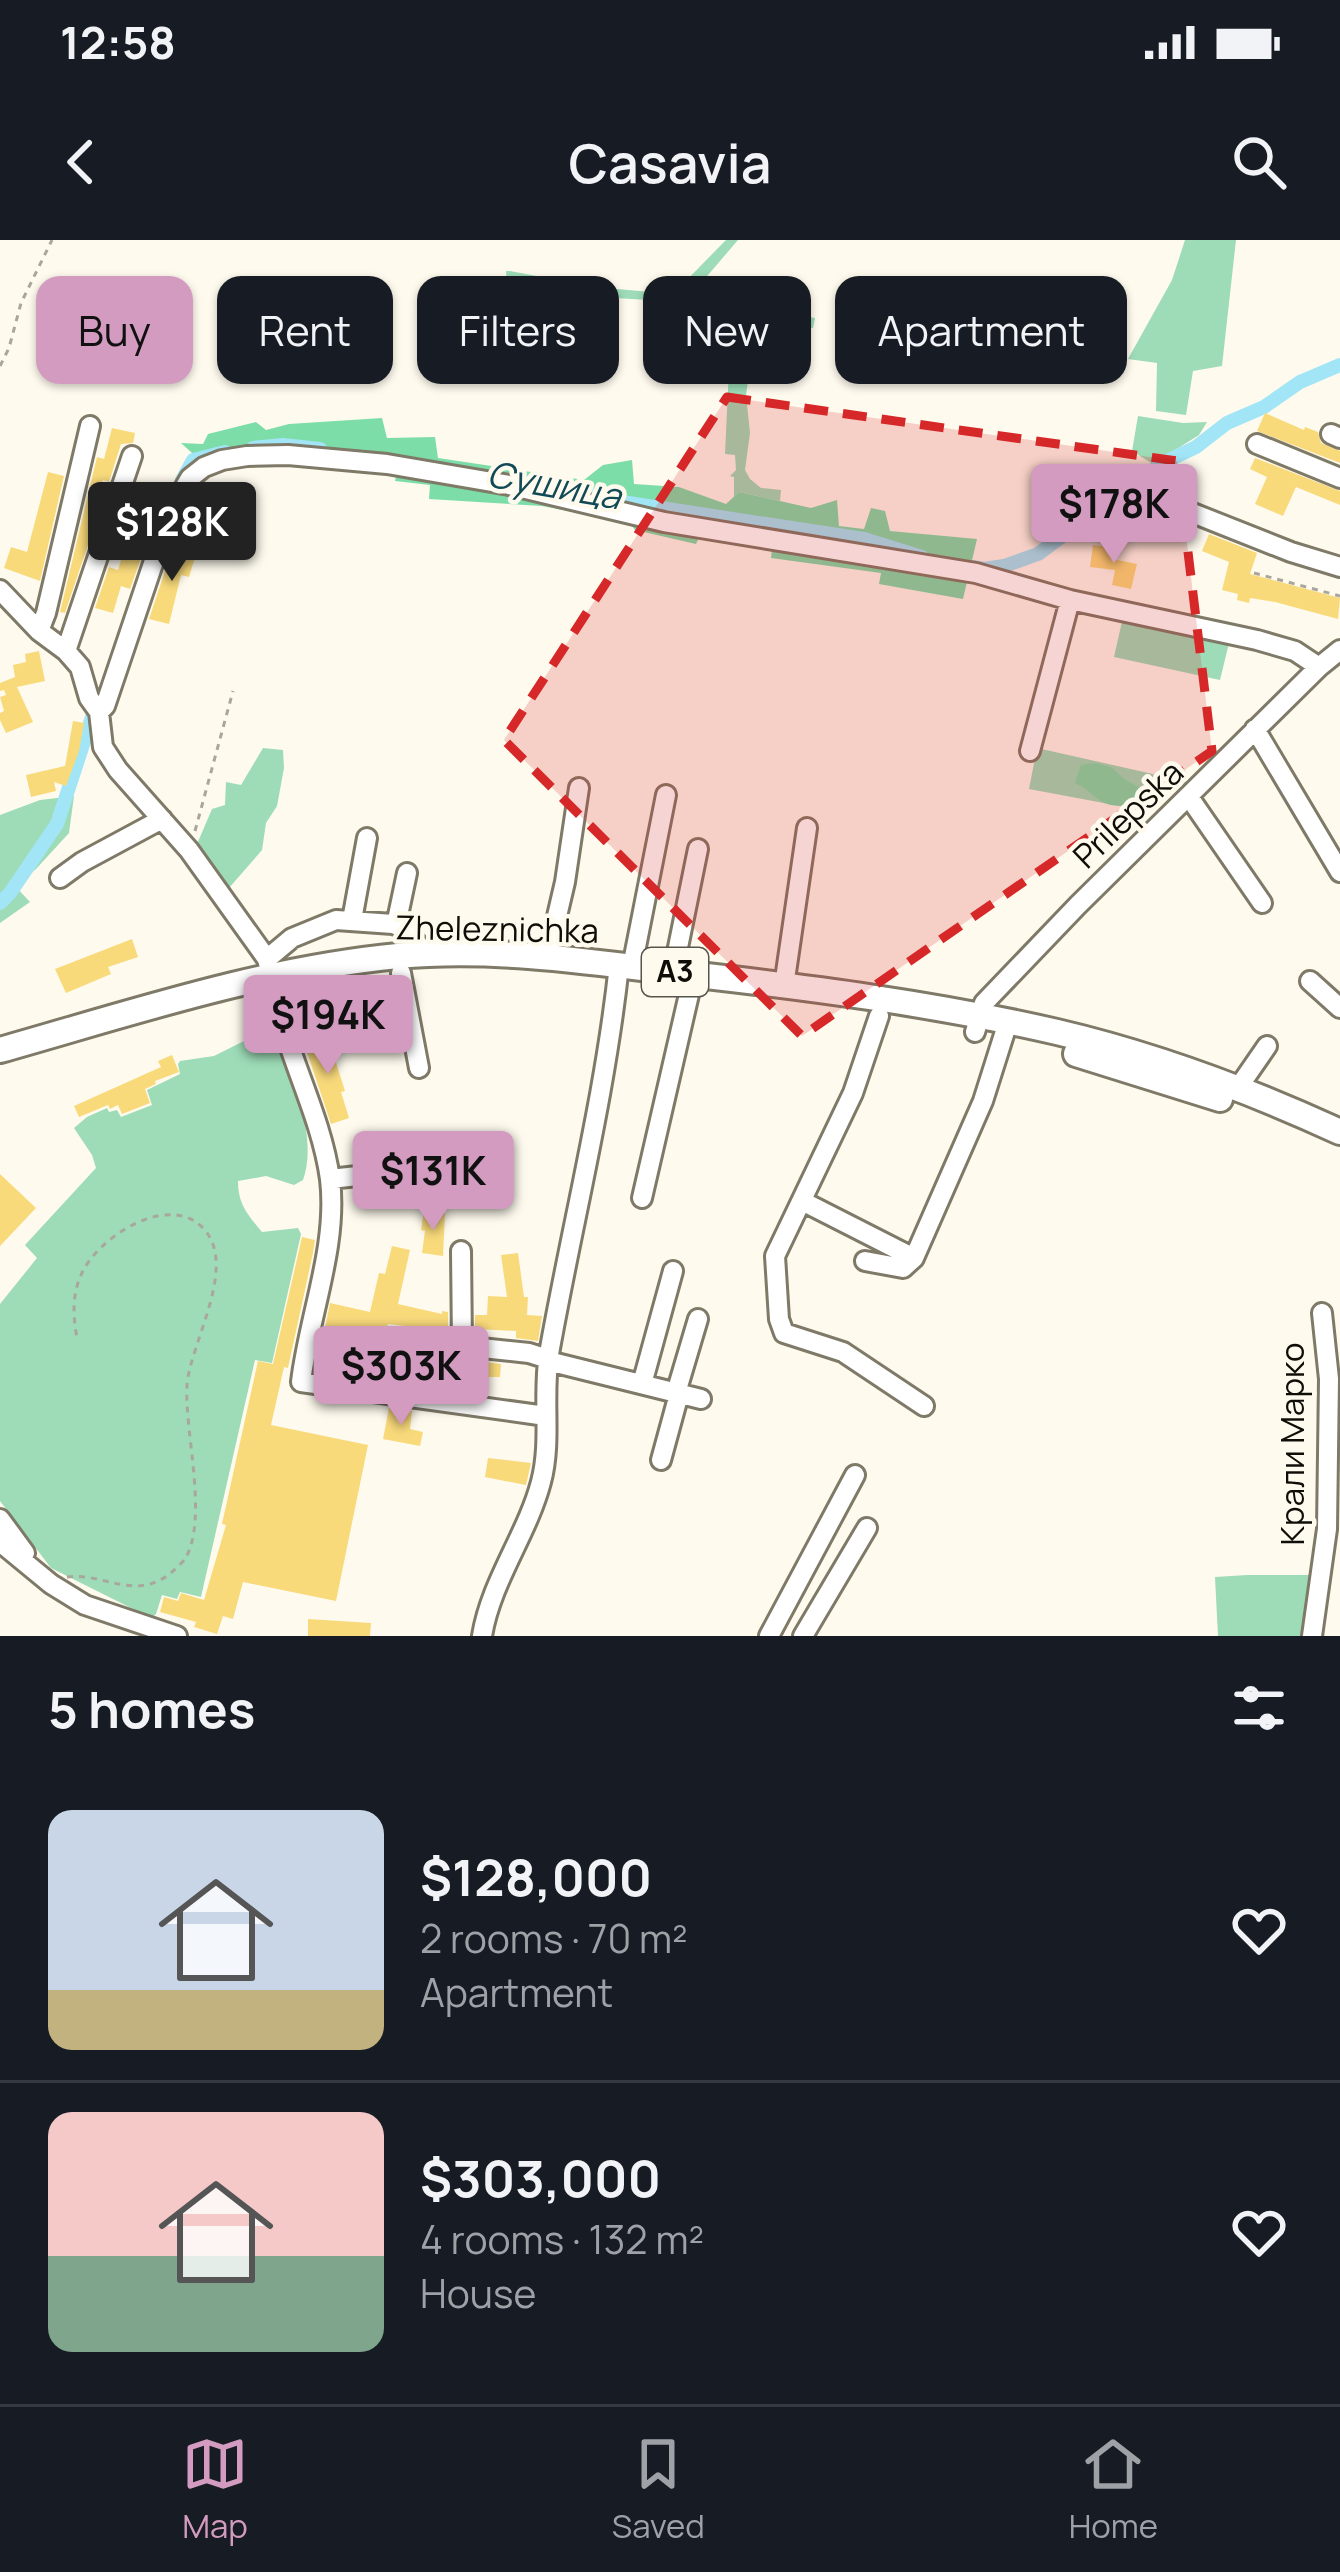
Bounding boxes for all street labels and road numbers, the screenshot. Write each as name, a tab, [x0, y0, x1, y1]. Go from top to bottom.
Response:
street label: Prilepska	[1063, 750, 1193, 878]
street label: Zheleznichka	[395, 904, 599, 953]
road number: A3	[642, 948, 708, 996]
street label: Крали Марко	[1269, 1343, 1314, 1545]

